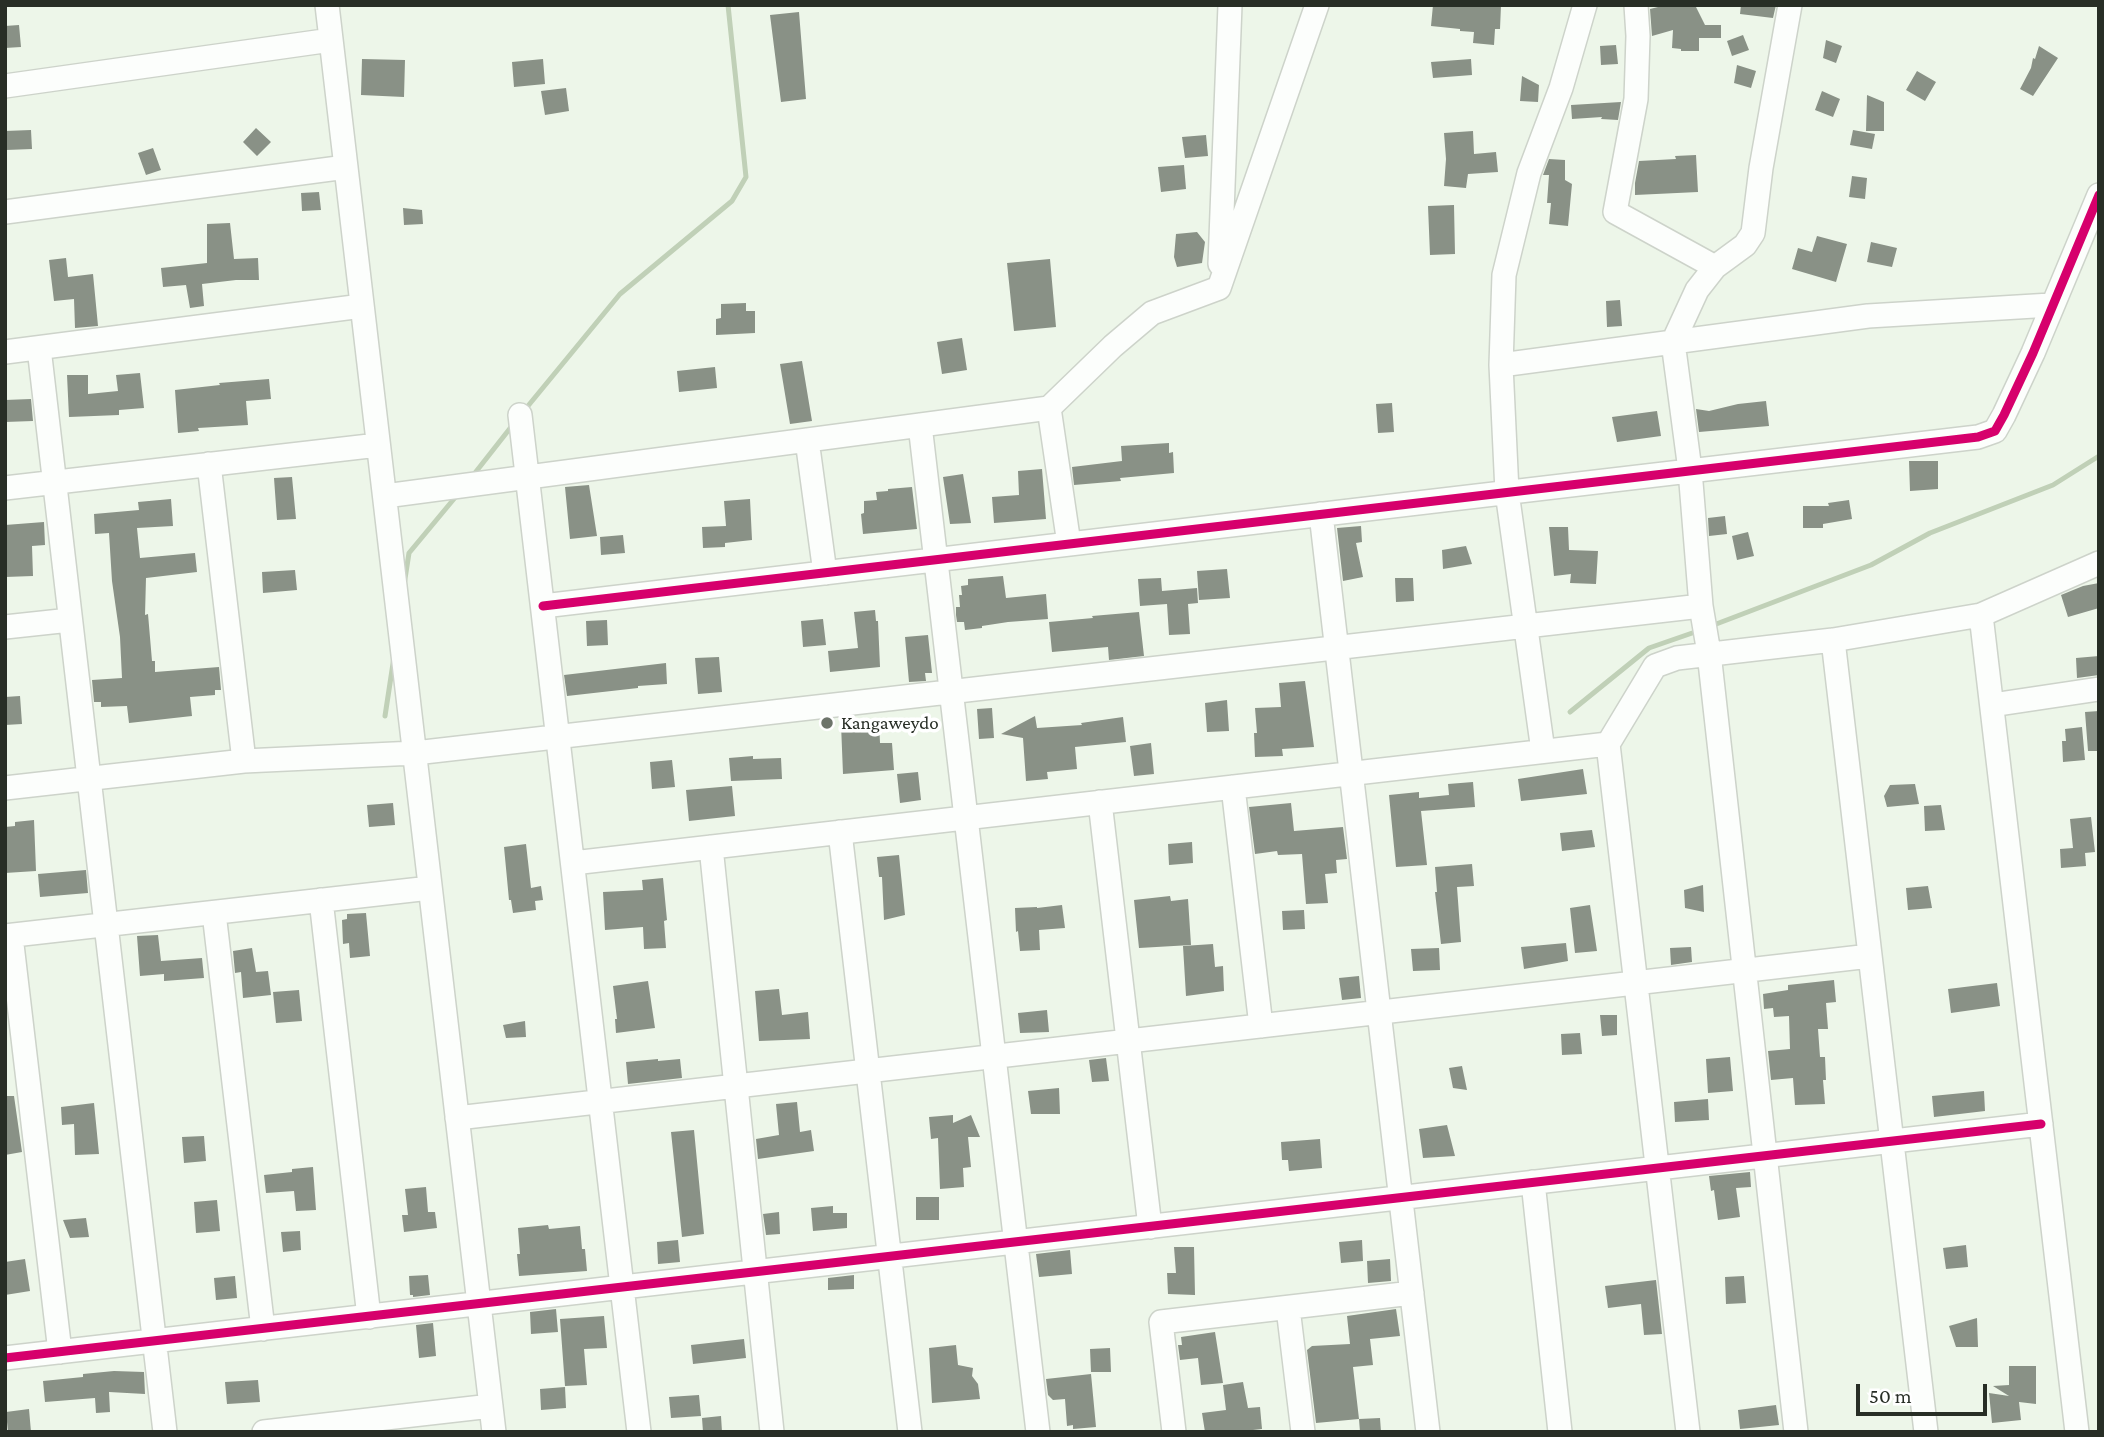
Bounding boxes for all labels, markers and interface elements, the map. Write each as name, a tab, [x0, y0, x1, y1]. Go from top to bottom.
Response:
place label: Kangaweydo	[841, 712, 939, 734]
marker: Kangaweydo	[819, 715, 835, 731]
scale bar	[1859, 1370, 1990, 1414]
text: 50 m	[1869, 1384, 1912, 1408]

